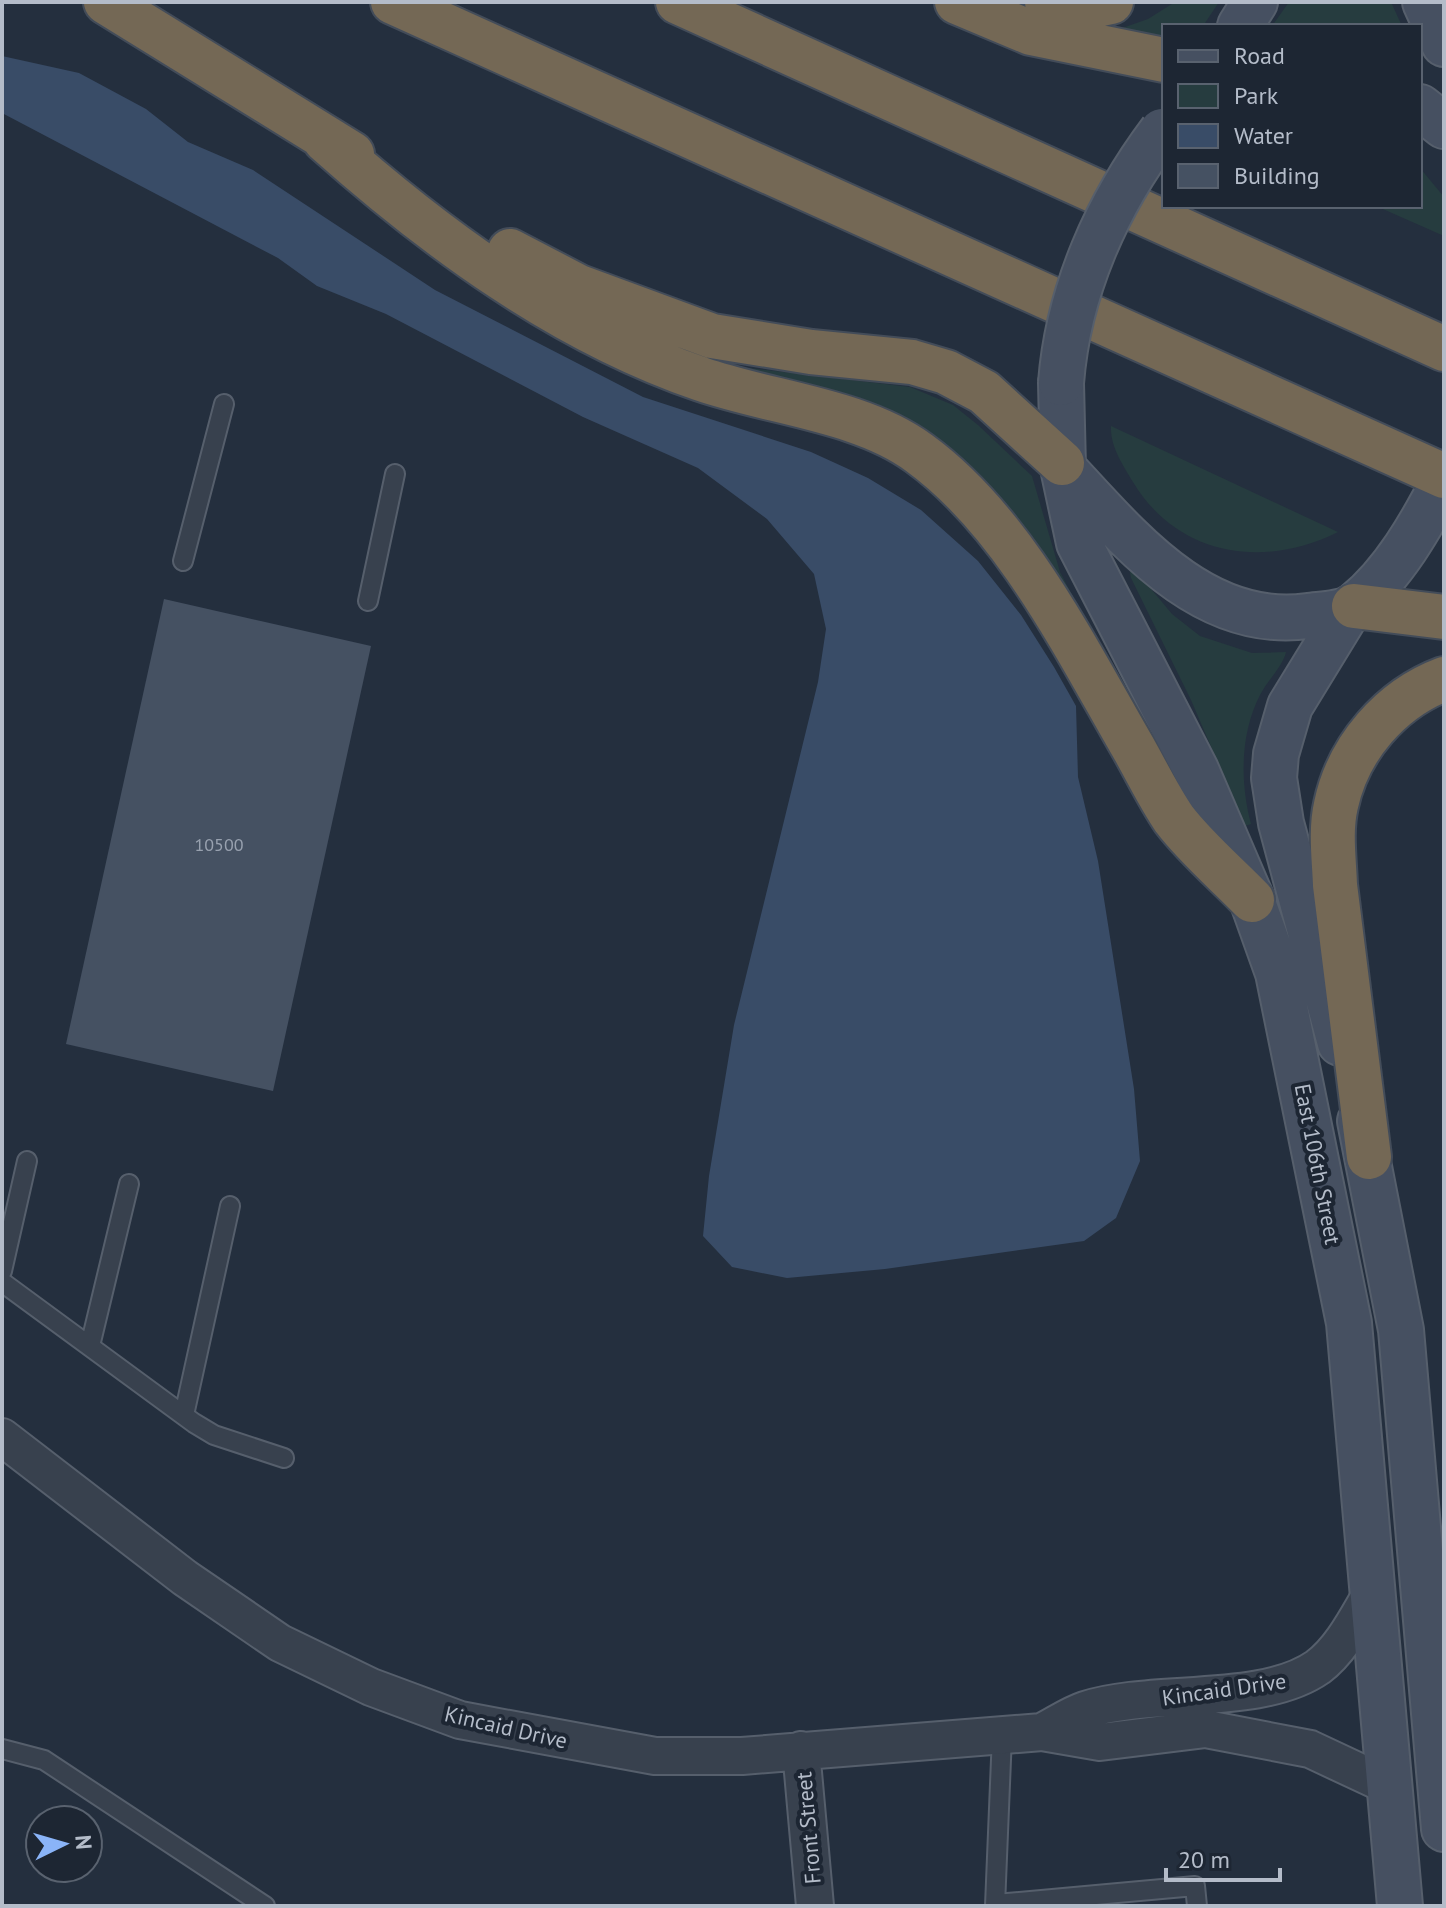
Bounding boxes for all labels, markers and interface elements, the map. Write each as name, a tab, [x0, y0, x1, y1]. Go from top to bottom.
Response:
legend	[1162, 24, 1422, 208]
text: Road	[1234, 40, 1285, 71]
text: Park	[1234, 80, 1279, 111]
text: Water	[1234, 120, 1293, 151]
text: Building	[1234, 160, 1320, 191]
house number: 10500	[194, 833, 244, 856]
street label: East 106th Street	[1289, 1081, 1347, 1247]
street label: Kincaid Drive	[1160, 1666, 1288, 1712]
street label: Kincaid Drive	[442, 1699, 570, 1755]
street label: Front Street	[789, 1770, 827, 1885]
north arrow	[24, 1804, 104, 1884]
scale bar	[1166, 1832, 1280, 1882]
text: N	[69, 1834, 99, 1851]
text: 20 m	[1178, 1844, 1230, 1875]

